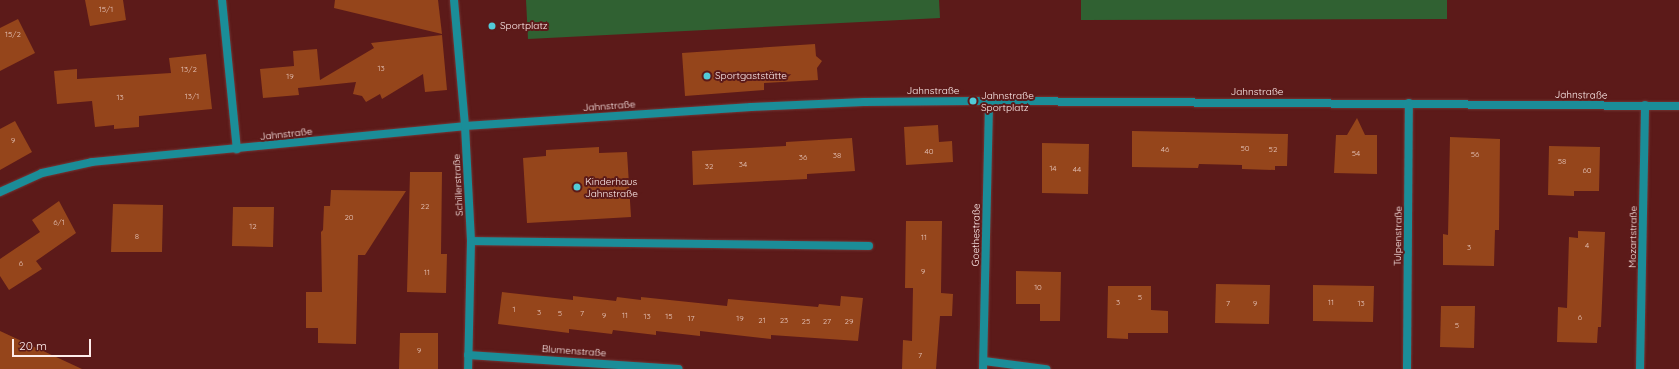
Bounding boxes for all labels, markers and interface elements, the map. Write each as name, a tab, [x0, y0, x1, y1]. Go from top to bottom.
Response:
house number: 15/1	[99, 5, 113, 15]
place label: Sportplatz	[500, 20, 548, 32]
marker: Sportplatz	[487, 21, 497, 31]
house number: 15/2	[5, 30, 21, 40]
house number: 13	[377, 64, 385, 74]
house number: 13/2	[181, 65, 197, 75]
place label: Sportgaststätte	[715, 70, 787, 82]
marker: Sportgaststätte	[702, 71, 712, 81]
house number: 19	[286, 72, 294, 82]
street label: Jahnstraße	[907, 85, 959, 97]
street label: Jahnstraße	[1231, 86, 1283, 98]
place label: Jahnstraße Sportplatz	[981, 89, 1034, 112]
street label: Jahnstraße	[1554, 89, 1608, 101]
house number: 13/1	[185, 92, 199, 102]
house number: 13	[116, 93, 124, 103]
marker: Jahnstraße Sportplatz	[968, 96, 978, 106]
street label: Jahnstraße	[582, 98, 636, 114]
street label: Jahnstraße	[259, 125, 313, 143]
house number: 9	[11, 136, 15, 146]
house number: 50	[1240, 144, 1250, 154]
house number: 46	[1161, 145, 1169, 155]
house number: 52	[1269, 145, 1277, 155]
house number: 40	[925, 147, 933, 157]
house number: 54	[1352, 149, 1360, 159]
house number: 56	[1471, 150, 1479, 160]
house number: 38	[833, 151, 841, 161]
house number: 36	[799, 153, 807, 163]
street label: Schillerstraße	[450, 154, 466, 216]
house number: 58	[1558, 157, 1566, 167]
house number: 34	[739, 160, 747, 170]
house number: 32	[705, 162, 713, 172]
house number: 14	[1049, 164, 1057, 174]
house number: 44	[1073, 165, 1081, 175]
house number: 60	[1582, 166, 1592, 176]
place label: Kinderhaus Jahnstraße	[585, 175, 638, 198]
marker: Kinderhaus Jahnstraße	[572, 182, 582, 192]
house number: 22	[421, 202, 429, 212]
street label: Goethestraße	[969, 203, 983, 267]
street label: Tulpenstraße	[1391, 206, 1405, 266]
street label: Mozartstraße	[1626, 206, 1640, 268]
house number: 20	[344, 213, 354, 223]
house number: 6/1	[53, 218, 65, 228]
house number: 12	[249, 222, 257, 232]
house number: 8	[135, 232, 139, 242]
house number: 11	[921, 233, 927, 243]
house number: 4	[1585, 241, 1589, 251]
house number: 3	[1467, 243, 1471, 253]
house number: 6	[19, 259, 23, 269]
house number: 9	[921, 267, 925, 277]
house number: 11	[424, 268, 430, 278]
house number: 10	[1034, 283, 1042, 293]
house number: 5	[1138, 293, 1142, 303]
house number: 3	[1116, 298, 1120, 308]
house number: 11	[1328, 298, 1334, 308]
house number: 7	[1226, 299, 1230, 309]
house number: 9	[1253, 299, 1257, 309]
house number: 13	[1357, 299, 1365, 309]
house number: 1	[513, 305, 515, 315]
house number: 3	[537, 308, 541, 318]
house number: 5	[558, 309, 562, 319]
house number: 7	[580, 309, 584, 319]
house number: 9	[602, 311, 606, 321]
house number: 11	[622, 311, 628, 321]
house number: 13	[643, 312, 651, 322]
house number: 15	[665, 312, 673, 322]
house number: 6	[1578, 313, 1582, 323]
house number: 17	[687, 314, 695, 324]
house number: 19	[736, 314, 744, 324]
house number: 21	[758, 316, 766, 326]
house number: 23	[780, 316, 788, 326]
house number: 25	[802, 317, 810, 327]
house number: 27	[823, 317, 831, 327]
house number: 29	[845, 317, 853, 327]
house number: 5	[1455, 321, 1459, 331]
scale bar	[14, 331, 93, 357]
text: 20 m	[19, 338, 47, 353]
street label: Blumenstraße	[541, 343, 607, 359]
house number: 9	[417, 346, 421, 356]
house number: 7	[918, 351, 922, 361]

